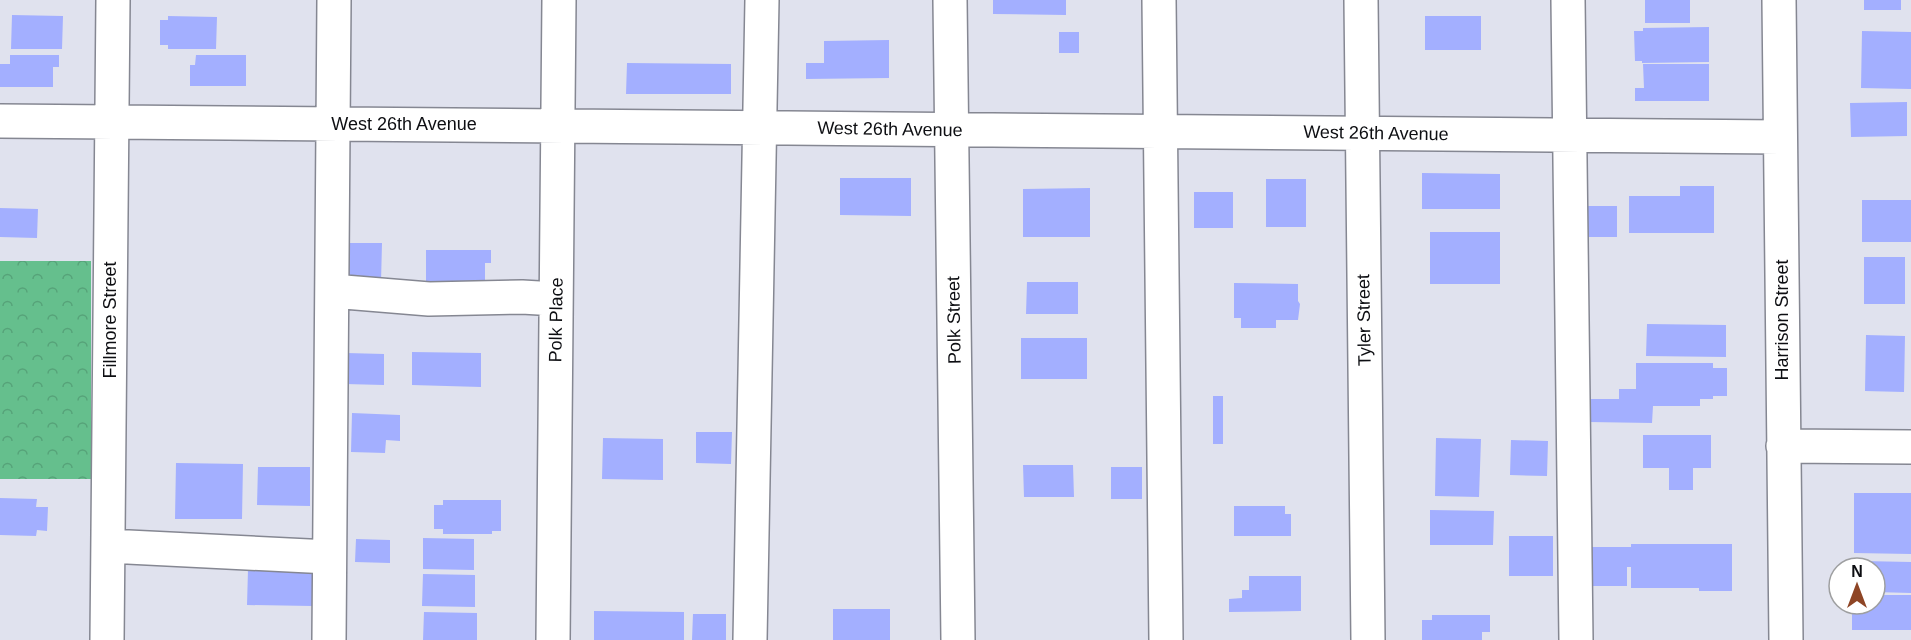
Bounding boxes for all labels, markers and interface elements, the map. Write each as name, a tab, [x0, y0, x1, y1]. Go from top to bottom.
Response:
street label: West 26th Avenue	[331, 114, 477, 134]
street label: West 26th Avenue	[817, 118, 963, 140]
street label: West 26th Avenue	[1303, 122, 1449, 144]
street label: Harrison Street	[1772, 259, 1792, 381]
street label: Fillmore Street	[100, 261, 120, 379]
street label: Tyler Street	[1353, 274, 1375, 366]
street label: Polk Street	[943, 276, 965, 364]
street label: Polk Place	[545, 277, 567, 363]
north arrow	[1827, 556, 1887, 616]
text: N	[1851, 563, 1863, 580]

